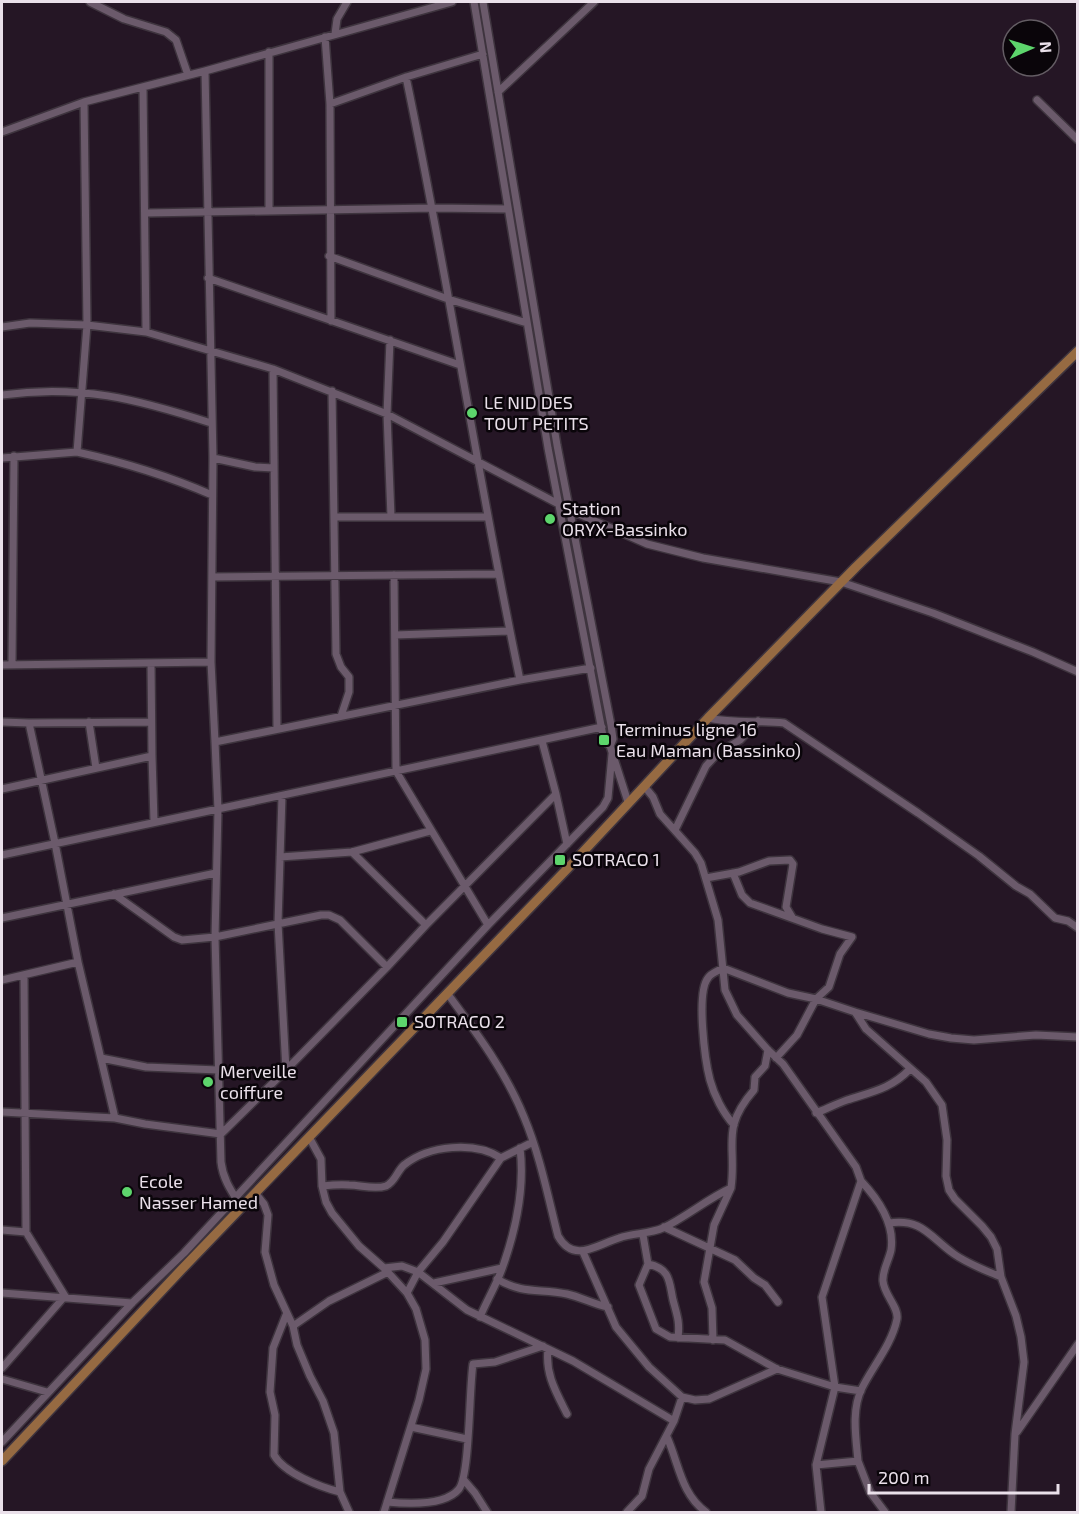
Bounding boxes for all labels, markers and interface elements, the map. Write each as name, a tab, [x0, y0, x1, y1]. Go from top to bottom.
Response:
north arrow	[1001, 18, 1061, 78]
text: N	[1037, 41, 1056, 53]
place label: LE NID DES TOUT PETITS	[484, 391, 589, 434]
marker: LE NID DES TOUT PETITS	[465, 406, 479, 420]
place label: Station ORYX-Bassinko	[562, 497, 687, 540]
marker: Station ORYX-Bassinko	[543, 512, 557, 526]
place label: Terminus ligne 16 Eau Maman (Bassinko)	[616, 718, 801, 761]
marker: Terminus ligne 16 Eau Maman (Bassinko)	[597, 733, 611, 747]
place label: SOTRACO 1	[572, 848, 660, 870]
marker: SOTRACO 1	[553, 853, 567, 867]
place label: SOTRACO 2	[414, 1010, 505, 1032]
marker: SOTRACO 2	[395, 1015, 409, 1029]
place label: Merveille coiffure	[220, 1060, 297, 1103]
marker: Merveille coiffure	[201, 1075, 215, 1089]
place label: Ecole Nasser Hamed	[139, 1170, 258, 1213]
marker: Ecole Nasser Hamed	[120, 1185, 134, 1199]
scale bar	[869, 1457, 1058, 1495]
text: 200 m	[878, 1466, 930, 1488]

